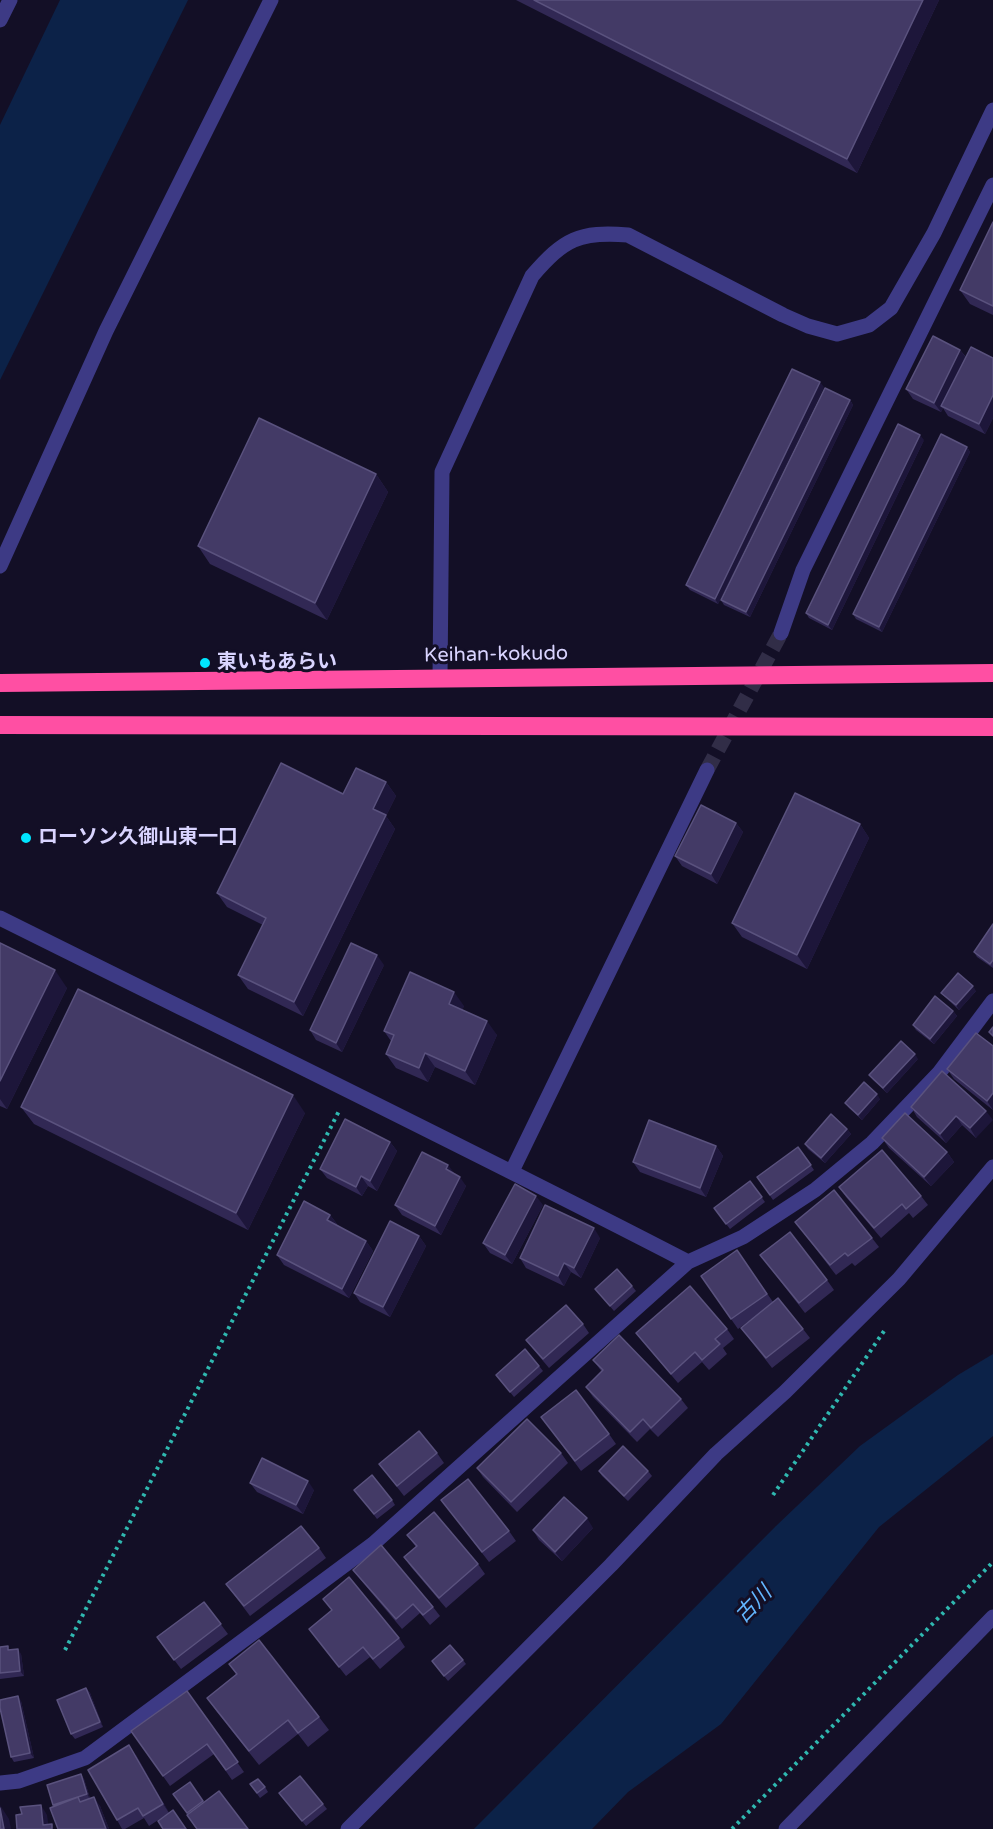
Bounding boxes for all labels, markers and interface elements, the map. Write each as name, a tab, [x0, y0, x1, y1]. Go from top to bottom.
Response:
street label: Keihan-kokudo	[424, 642, 568, 668]
place label: 東いもあらい	[217, 651, 337, 675]
marker: 東いもあらい	[198, 656, 212, 670]
place label: ローソン久御山東一口	[38, 826, 238, 850]
marker: ローソン久御山東一口	[19, 831, 33, 845]
water label: 古川	[730, 1581, 778, 1629]

